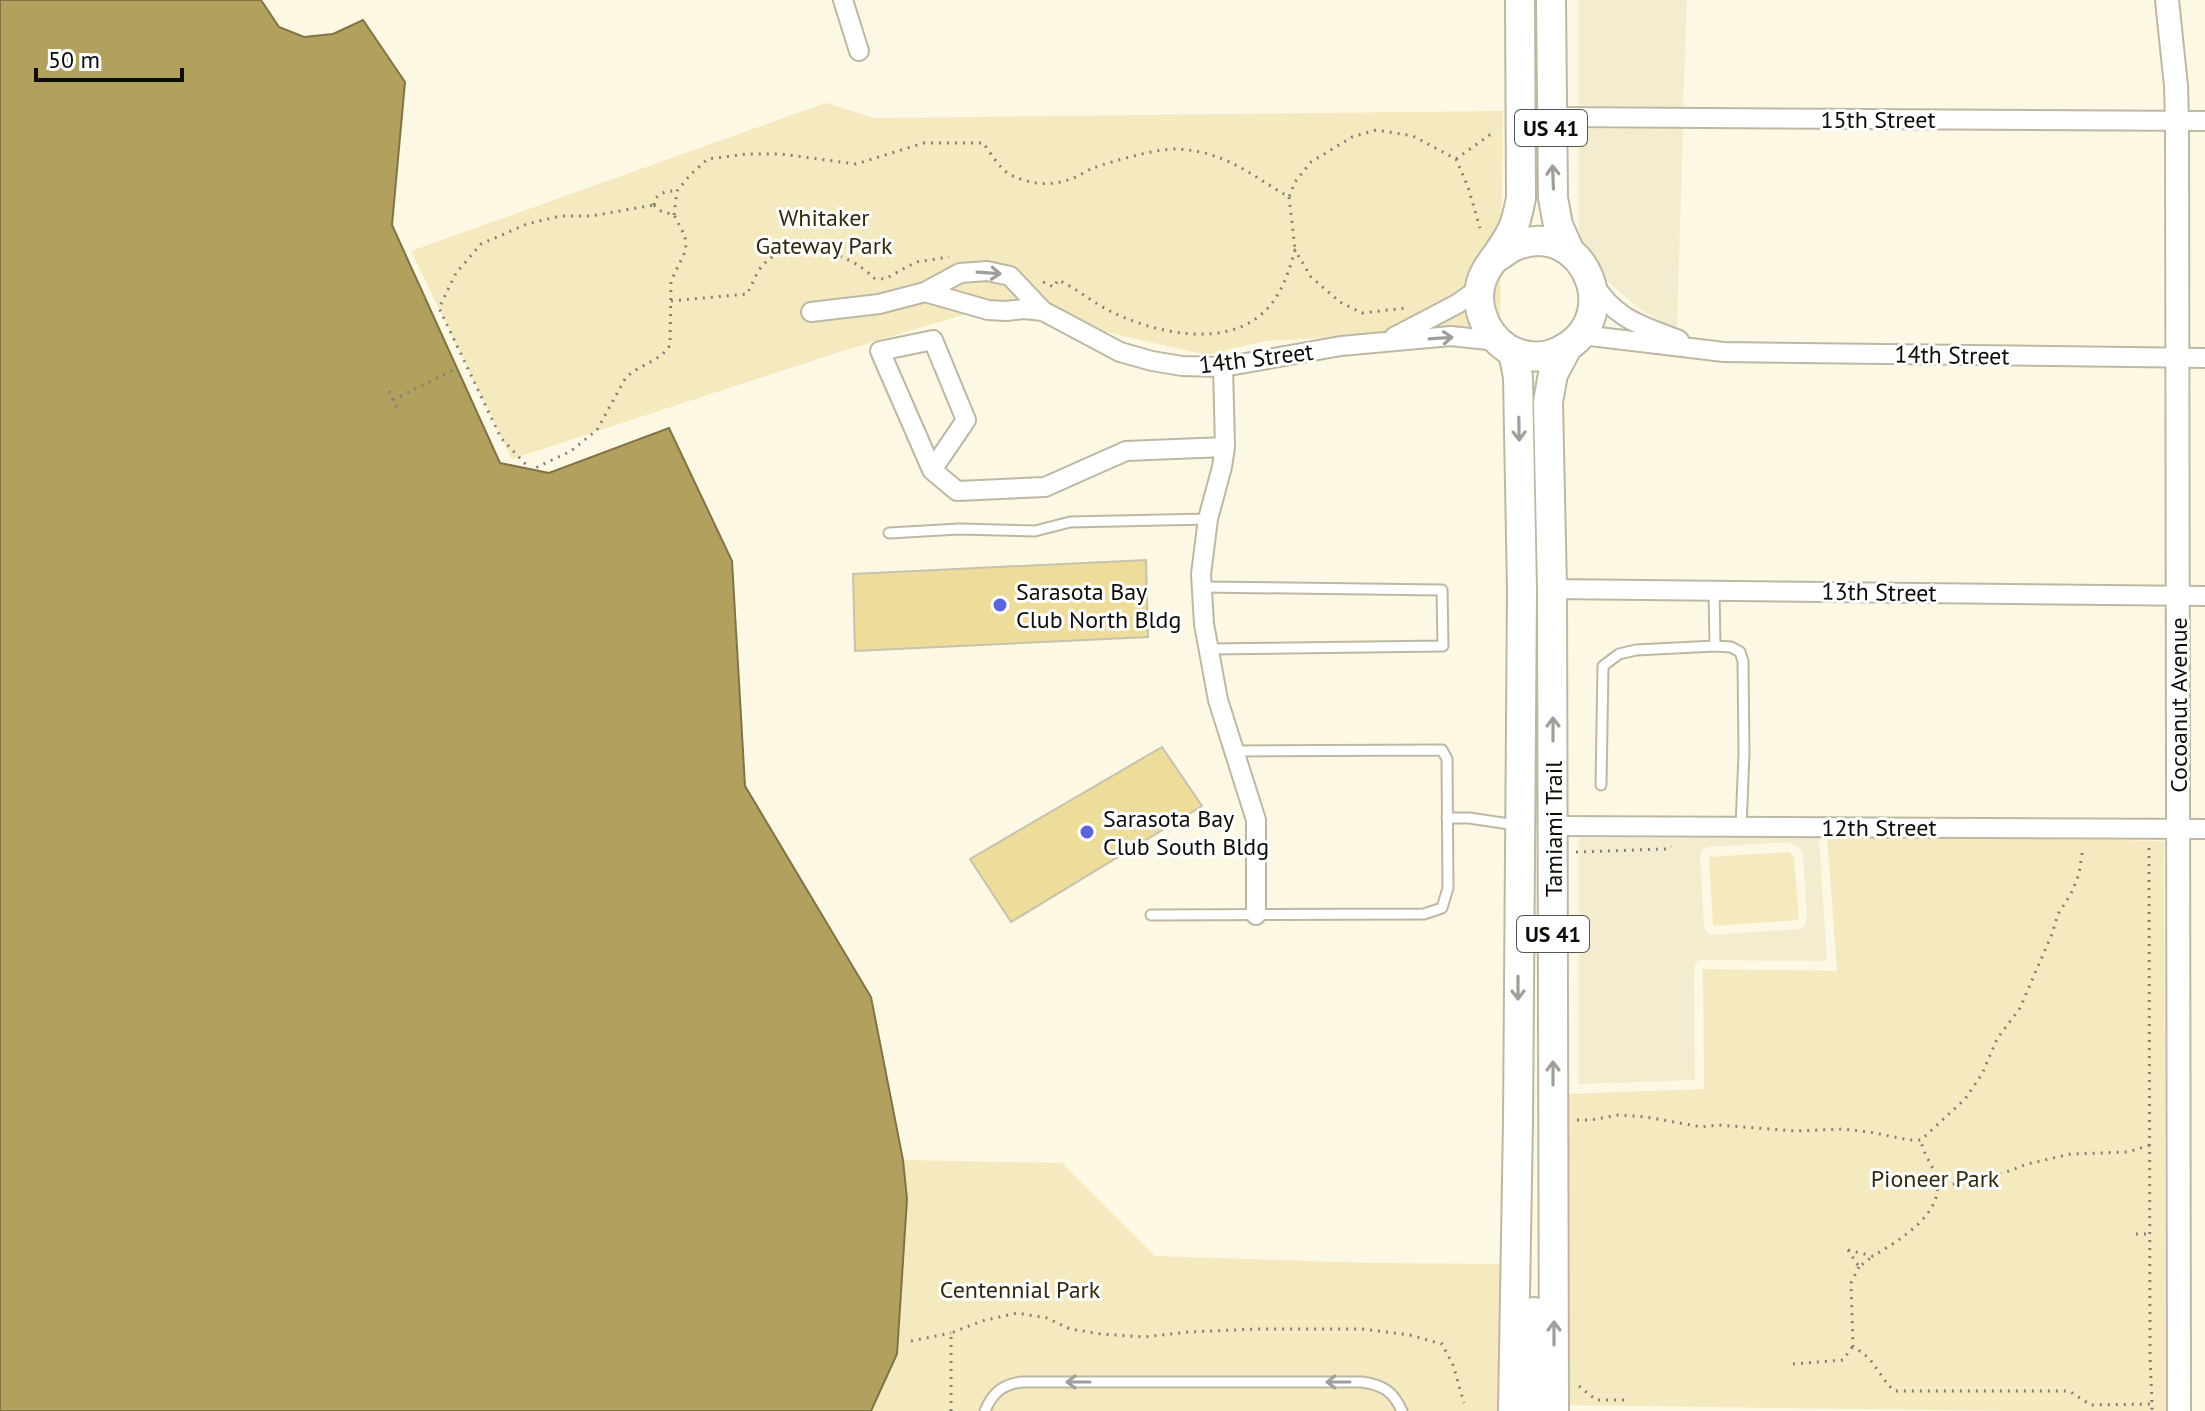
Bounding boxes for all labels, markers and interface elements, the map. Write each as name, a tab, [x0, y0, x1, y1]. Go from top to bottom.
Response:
scale bar	[36, 32, 182, 82]
text: 50 m	[48, 44, 100, 75]
street label: 15th Street	[1820, 104, 1936, 135]
road number: US 41	[1515, 110, 1587, 146]
one-way arrow	[1545, 164, 1560, 191]
park label: Whitaker Gateway Park	[756, 202, 893, 261]
one-way arrow	[975, 266, 1002, 281]
one-way arrow	[1427, 330, 1453, 345]
street label: 14th Street	[1197, 336, 1315, 380]
street label: 14th Street	[1894, 338, 2010, 372]
one-way arrow	[1511, 415, 1526, 442]
street label: 13th Street	[1821, 575, 1937, 609]
place label: Sarasota Bay Club North Bldg	[1016, 576, 1181, 635]
marker: Sarasota Bay Club North Bldg	[991, 596, 1009, 614]
street label: Cocoanut Avenue	[2163, 617, 2194, 793]
one-way arrow	[1545, 716, 1561, 743]
street label: Tamiami Trail	[1538, 761, 1569, 897]
place label: Sarasota Bay Club South Bldg	[1103, 803, 1269, 862]
street label: 12th Street	[1821, 812, 1937, 843]
marker: Sarasota Bay Club South Bldg	[1078, 823, 1096, 841]
road number: US 41	[1517, 916, 1589, 952]
one-way arrow	[1510, 974, 1526, 1001]
one-way arrow	[1545, 1060, 1561, 1087]
park label: Pioneer Park	[1871, 1163, 2000, 1194]
park label: Centennial Park	[940, 1274, 1101, 1305]
one-way arrow	[1546, 1320, 1562, 1347]
one-way arrow	[1065, 1374, 1092, 1390]
one-way arrow	[1325, 1374, 1352, 1390]

